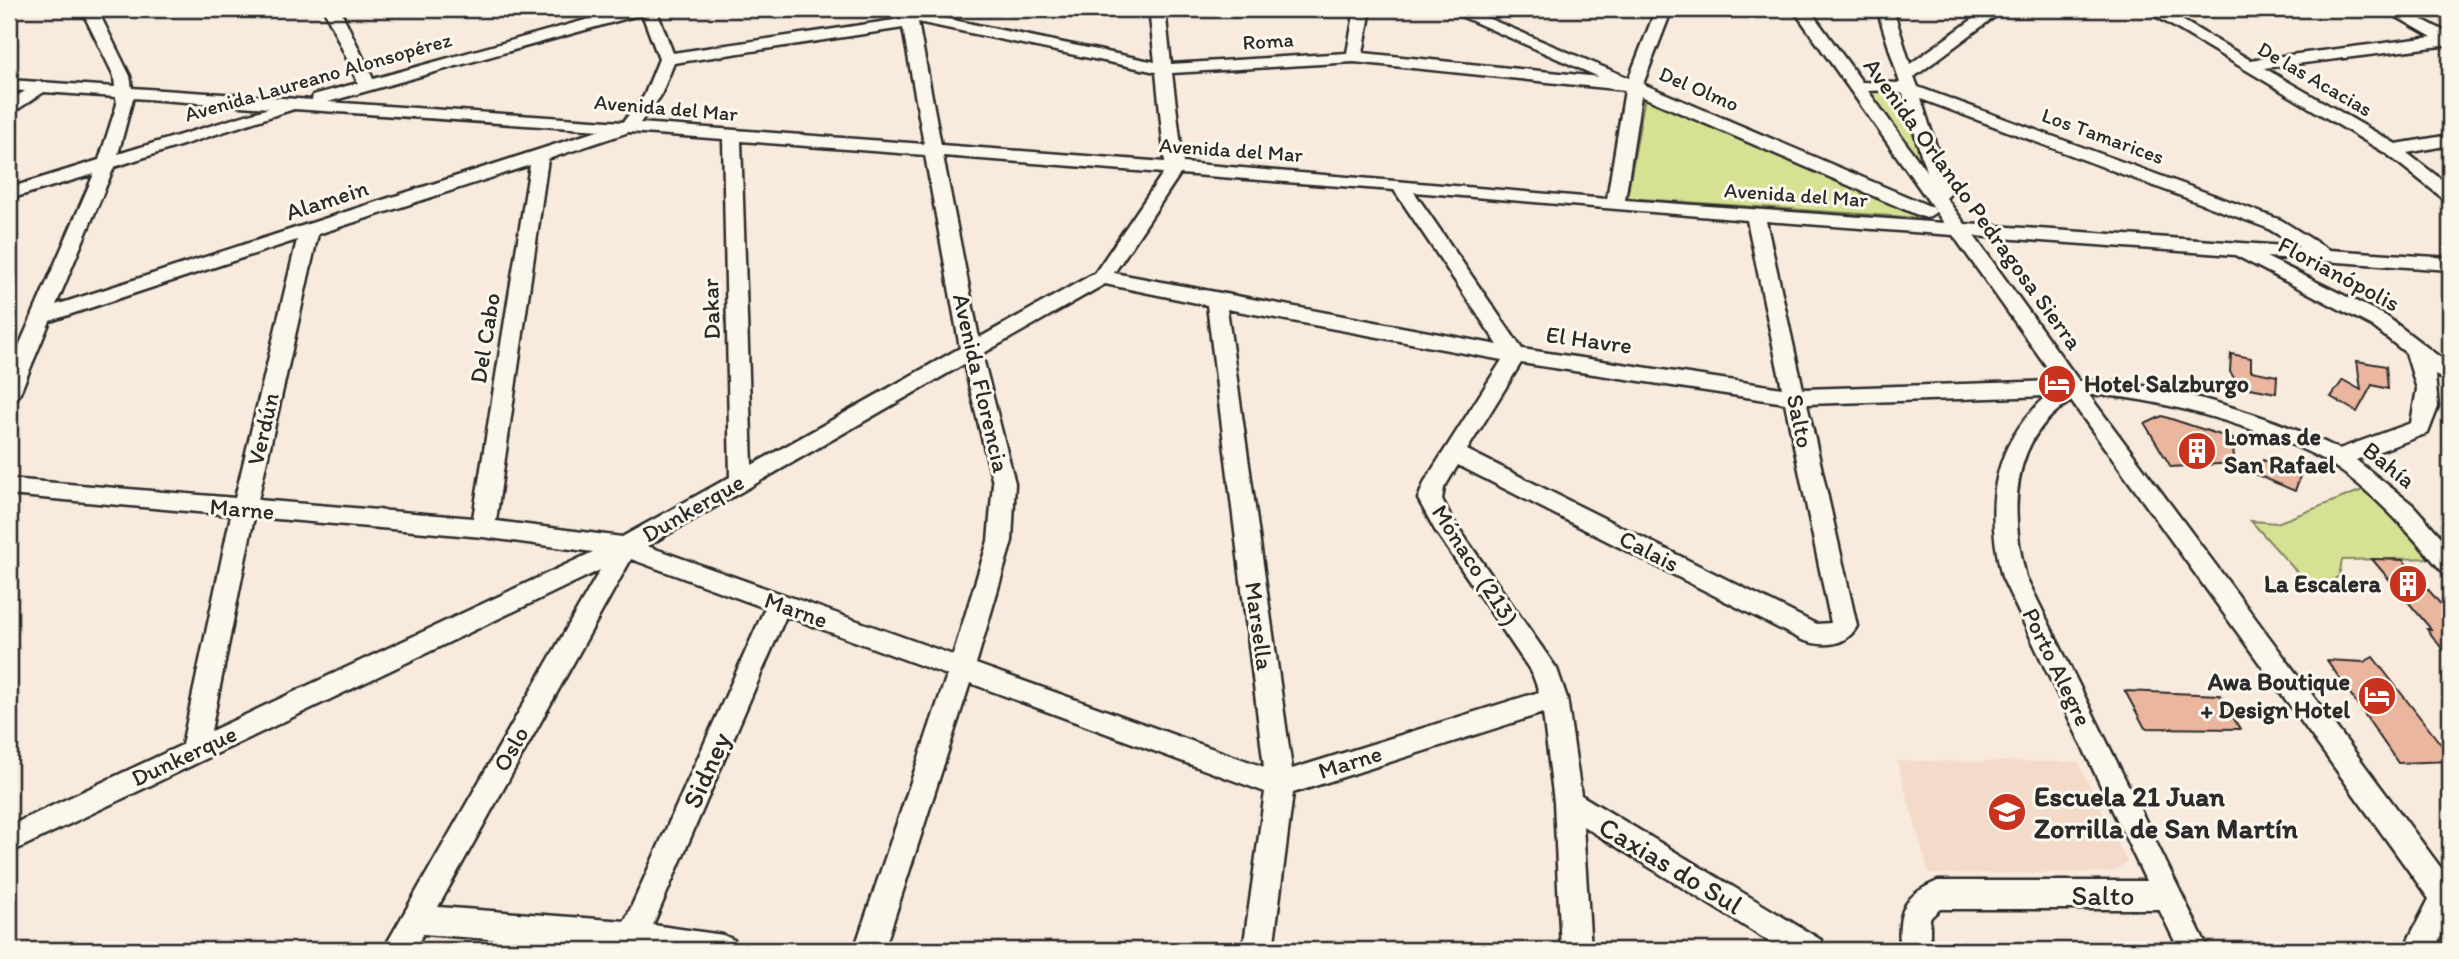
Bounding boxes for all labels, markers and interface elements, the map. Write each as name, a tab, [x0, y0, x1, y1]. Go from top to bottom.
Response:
street label: Avenida Laureano Alonsopérez	[182, 26, 455, 127]
street label: Roma	[1241, 26, 1294, 55]
street label: De las Acacias	[2254, 36, 2377, 121]
street label: Avenida Orlando Pedragosa Sierra	[1858, 52, 2089, 356]
street label: Del Olmo	[1656, 61, 1743, 116]
street label: Avenida del Mar	[593, 89, 739, 126]
street label: Los Tamarices	[2039, 102, 2168, 169]
street label: Avenida del Mar	[1158, 132, 1304, 167]
street label: Alamein	[282, 172, 372, 226]
street label: Avenida del Mar	[1723, 177, 1869, 212]
street label: Florianópolis	[2273, 229, 2405, 318]
street label: Dakar	[695, 278, 726, 340]
street label: Del Cabo	[463, 290, 506, 385]
street label: Avenida Florencia	[947, 291, 1016, 476]
street label: El Havre	[1544, 319, 1634, 360]
hotel icon: Hotel Salzburgo	[2036, 363, 2078, 405]
place label: Hotel Salzburgo	[2084, 369, 2249, 399]
street label: Verdún	[240, 389, 285, 468]
street label: Salto	[1781, 391, 1820, 450]
place label: Lomas de San Rafael	[2224, 422, 2336, 479]
building icon: Lomas de San Rafael	[2176, 430, 2218, 472]
street label: Bahía	[2357, 435, 2421, 495]
street label: Dunkerque	[637, 467, 749, 548]
street label: Marne	[208, 491, 276, 526]
street label: Mónaco (213)	[1426, 499, 1525, 631]
street label: Calais	[1614, 523, 1684, 578]
building icon: La Escalera	[2387, 563, 2429, 605]
place label: La Escalera	[2264, 569, 2381, 598]
street label: Marsella	[1239, 580, 1280, 673]
street label: Marne	[761, 585, 832, 634]
street label: Porto Alegre	[2016, 603, 2099, 731]
place label: Awa Boutique + Design Hotel	[2200, 667, 2350, 725]
hotel icon: Awa Boutique + Design Hotel	[2356, 675, 2398, 717]
street label: Dunkerque	[126, 719, 241, 793]
street label: Oslo	[486, 721, 535, 776]
street label: Sidney	[674, 727, 738, 813]
street label: Marne	[1314, 738, 1385, 785]
place label: Escuela 21 Juan Zorrilla de San Martín	[2034, 779, 2298, 845]
school or university icon: Escuela 21 Juan Zorrilla de San Martín	[1986, 791, 2028, 833]
street label: Caxias do Sul	[1593, 809, 1749, 921]
street label: Salto	[2072, 878, 2134, 912]

